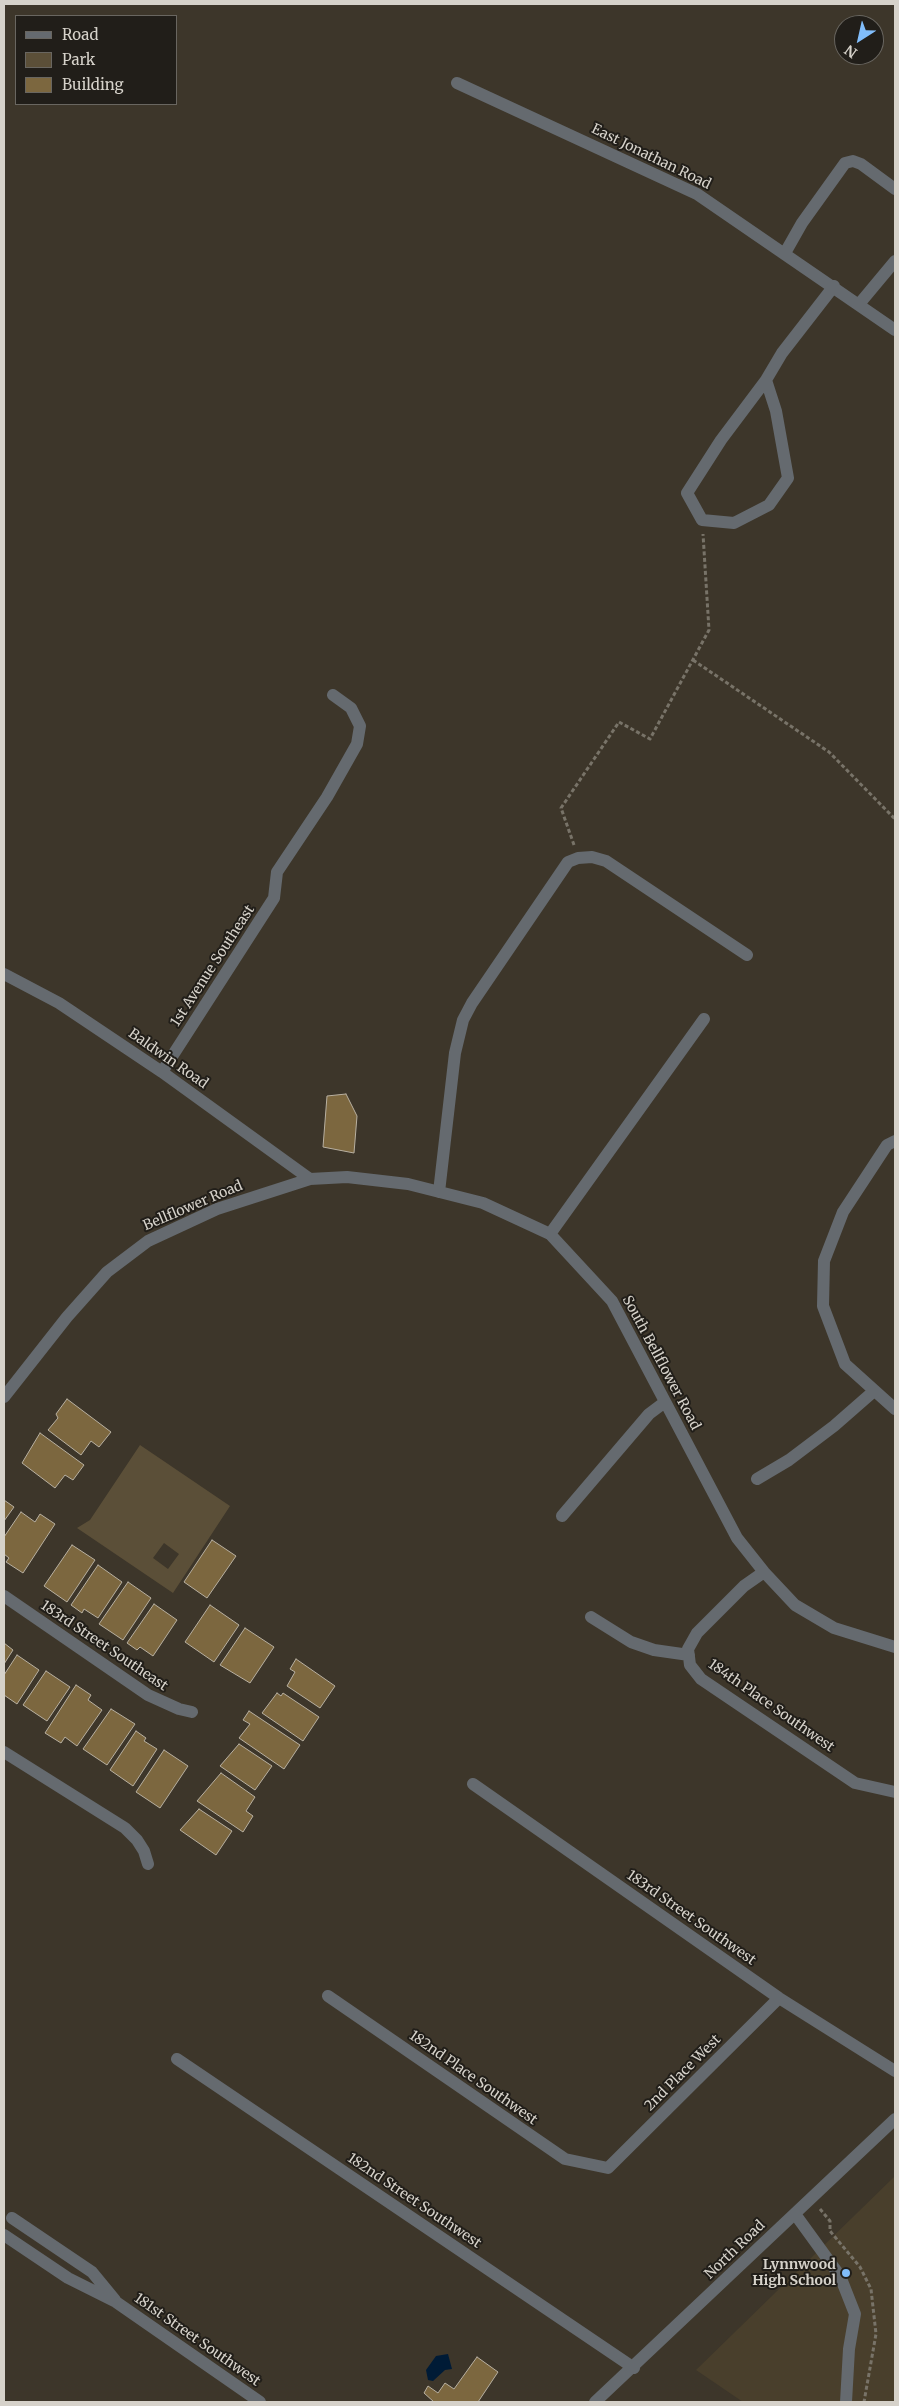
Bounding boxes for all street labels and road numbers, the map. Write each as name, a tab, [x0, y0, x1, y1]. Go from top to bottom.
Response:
street label: East Jonathan Road	[588, 121, 714, 193]
street label: 1st Avenue Southeast	[167, 902, 259, 1030]
street label: Baldwin Road	[125, 1025, 211, 1093]
street label: Bellflower Road	[141, 1177, 245, 1235]
street label: South Bellflower Road	[618, 1293, 704, 1433]
street label: 183rd Street Southeast	[37, 1597, 171, 1695]
street label: 184th Place Southwest	[705, 1656, 837, 1756]
street label: 183rd Street Southwest	[623, 1867, 759, 1969]
street label: 182nd Place Southwest	[406, 2027, 540, 2129]
street label: 2nd Place West	[641, 2031, 725, 2115]
street label: 182nd Street Southwest	[344, 2150, 484, 2252]
street label: North Road	[701, 2217, 769, 2283]
street label: 181st Street Southwest	[131, 2290, 263, 2390]

